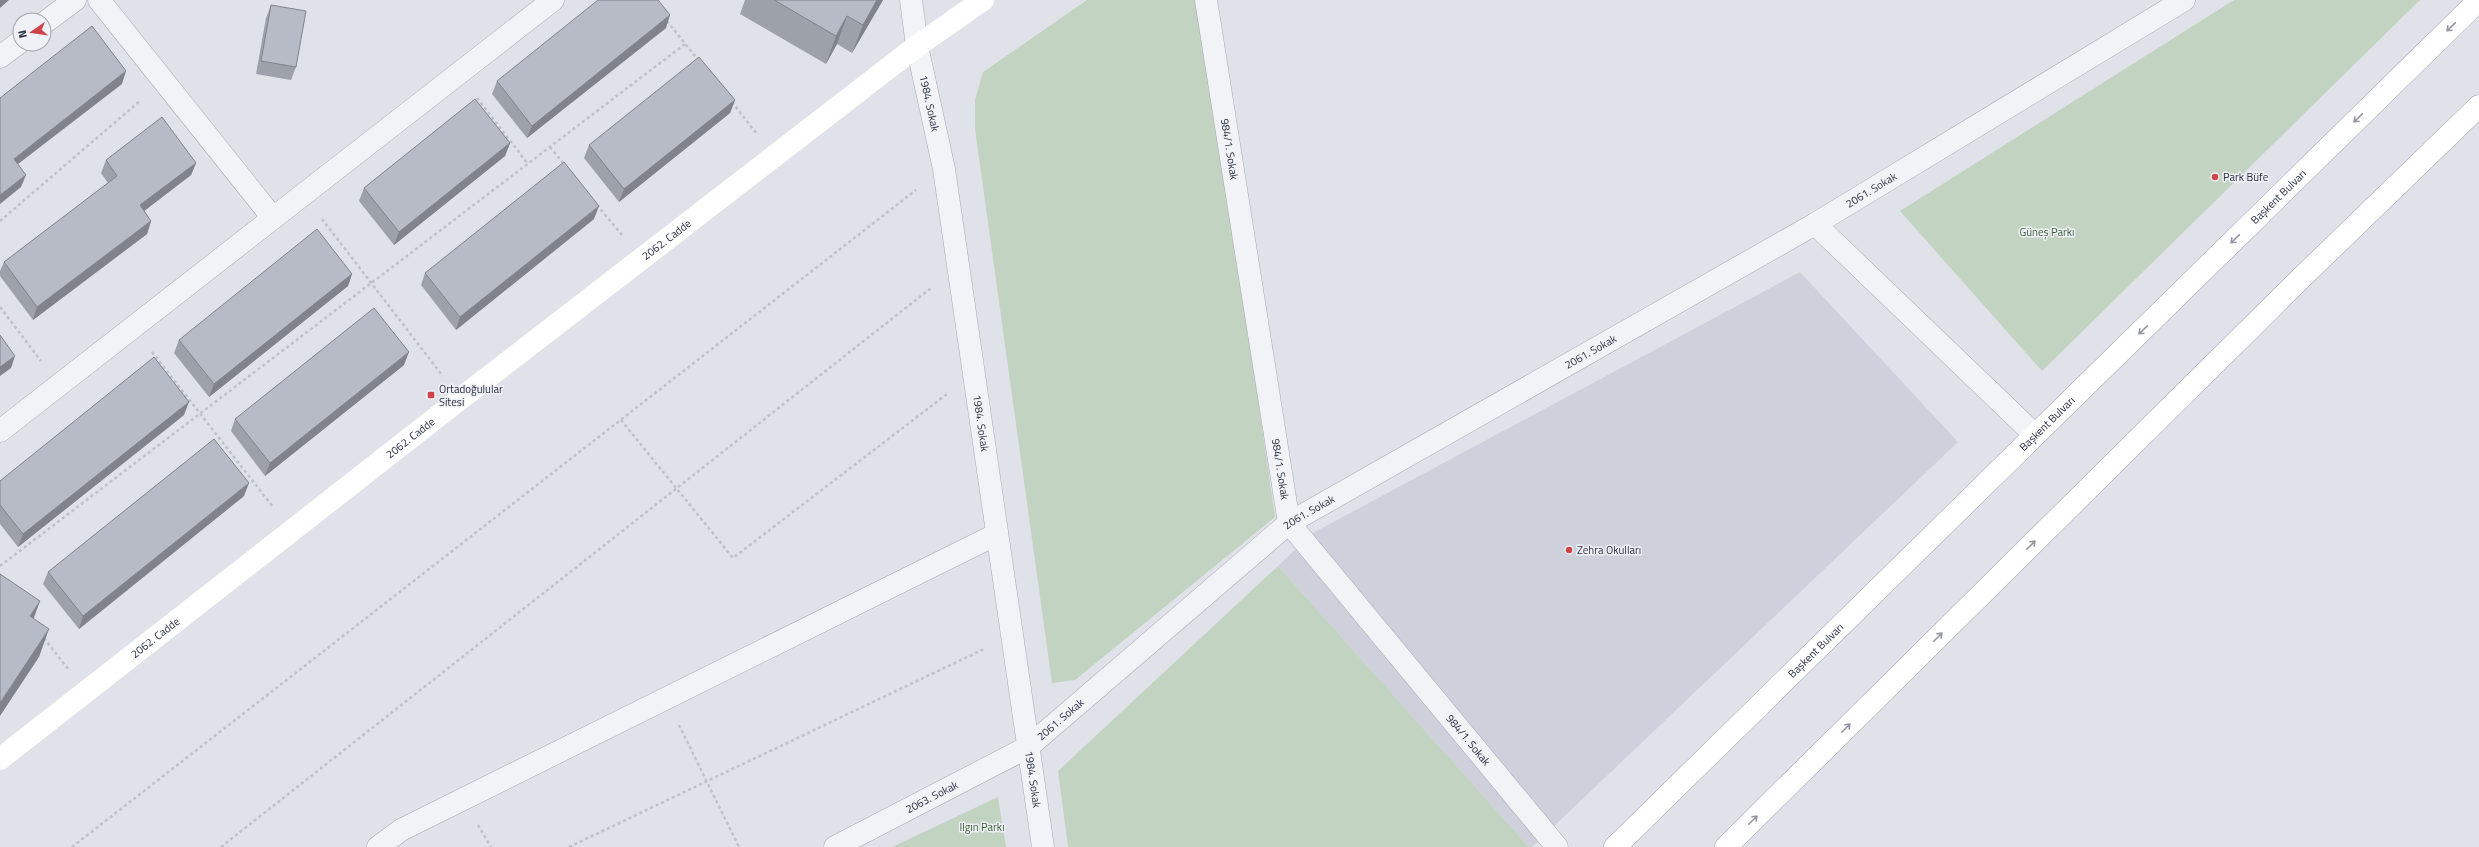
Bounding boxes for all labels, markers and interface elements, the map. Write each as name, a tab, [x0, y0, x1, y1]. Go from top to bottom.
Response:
north arrow	[12, 12, 52, 52]
one-way arrow	[2446, 23, 2456, 32]
text: N	[14, 29, 31, 40]
street label: 1984. Sokak	[916, 74, 944, 134]
one-way arrow	[2353, 114, 2363, 123]
street label: 984/1. Sokak	[1217, 117, 1243, 182]
street label: Başkent Bulvarı	[2247, 166, 2310, 228]
street label: 2061. Sokak	[1842, 168, 1900, 212]
place label: Park Büfe	[2223, 169, 2269, 185]
marker: Park Büfe	[2210, 172, 2220, 182]
street label: 2062. Cadde	[639, 215, 695, 264]
park label: Güneş Parkı	[2019, 224, 2075, 240]
one-way arrow	[2230, 234, 2240, 244]
one-way arrow	[2138, 325, 2148, 335]
street label: 2061. Sokak	[1562, 330, 1620, 373]
place label: Ortadoğulular Sitesi	[439, 381, 503, 410]
marker: Ortadoğulular Sitesi	[426, 390, 436, 400]
street label: Başkent Bulvarı	[2016, 392, 2078, 455]
street label: 1984. Sokak	[969, 393, 993, 453]
street label: 2062. Cadde	[382, 413, 438, 462]
street label: 984/1. Sokak	[1268, 437, 1293, 502]
street label: 2061. Sokak	[1279, 490, 1338, 533]
one-way arrow	[2026, 540, 2036, 550]
place label: Zehra Okulları	[1577, 542, 1641, 558]
marker: Zehra Okulları	[1564, 545, 1574, 555]
street label: 2062. Cadde	[127, 613, 183, 662]
street label: Başkent Bulvarı	[1784, 619, 1847, 681]
one-way arrow	[1933, 632, 1943, 642]
street label: 2061. Sokak	[1033, 694, 1088, 744]
street label: 984/1. Sokak	[1443, 711, 1495, 769]
one-way arrow	[1841, 723, 1851, 733]
street label: 1984. Sokak	[1021, 750, 1045, 809]
street label: 2063. Sokak	[903, 776, 962, 817]
one-way arrow	[1748, 815, 1758, 825]
park label: Ilgın Parkı	[959, 819, 1005, 835]

